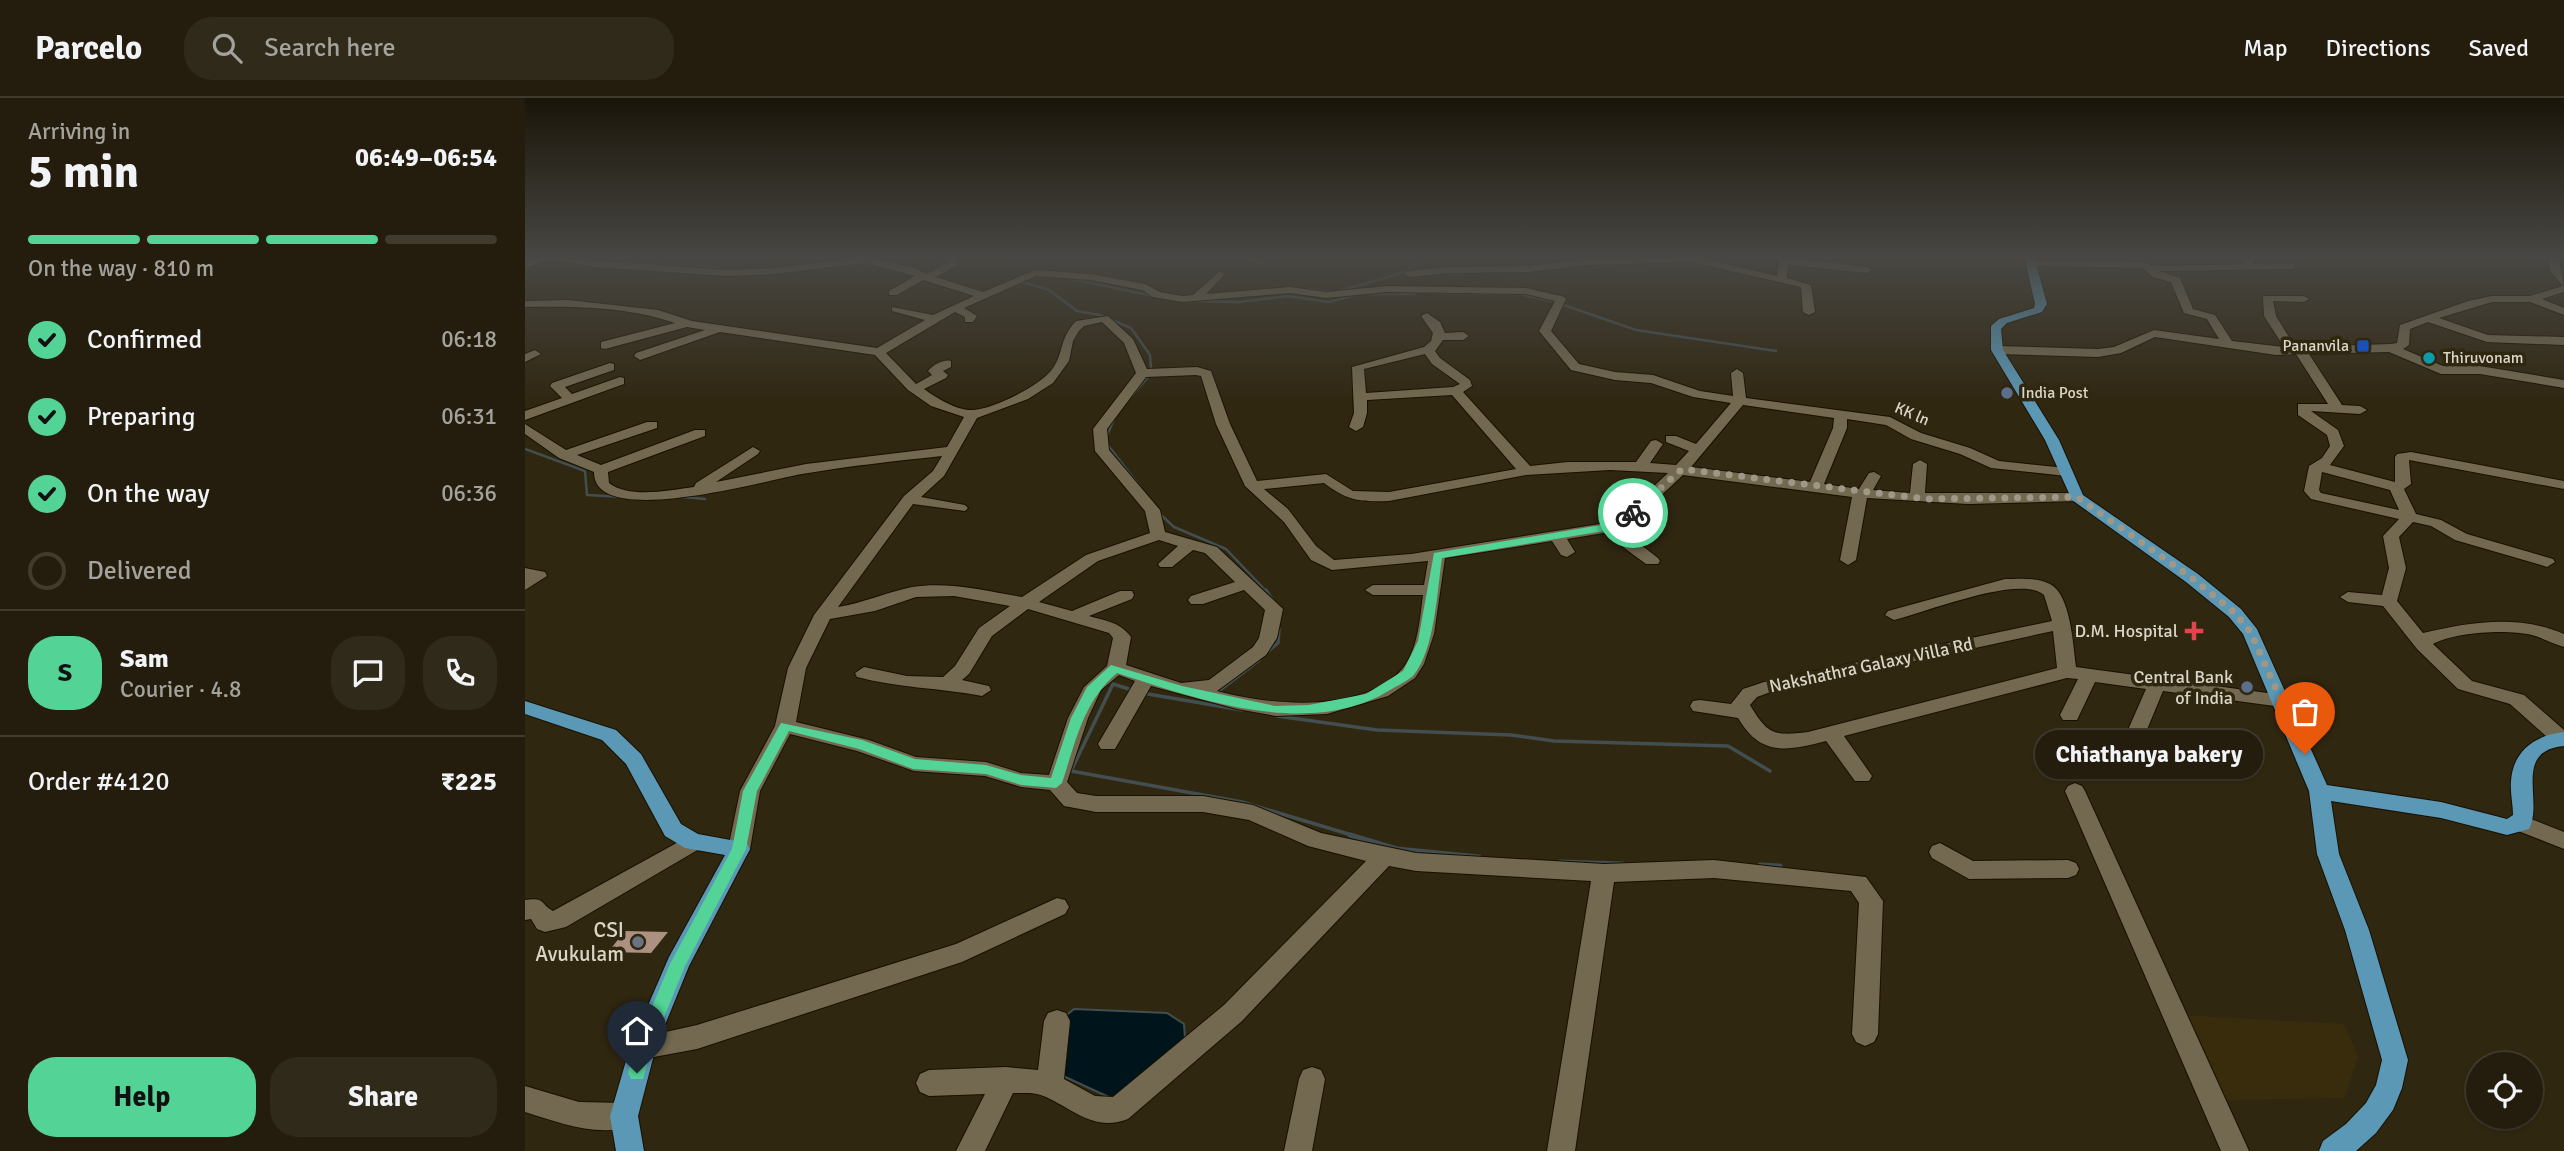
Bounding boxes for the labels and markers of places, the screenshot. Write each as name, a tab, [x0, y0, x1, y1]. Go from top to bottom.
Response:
place label: Pananvila	[2283, 336, 2349, 356]
marker: Pananvila	[2355, 338, 2371, 354]
place label: Thiruvonam	[2443, 348, 2524, 368]
marker: Thiruvonam	[2421, 350, 2437, 366]
place label: India Post	[2021, 383, 2089, 403]
marker: India Post	[1999, 385, 2015, 401]
place label: D.M. Hospital	[2074, 620, 2178, 642]
marker: D.M. Hospital	[2184, 621, 2204, 641]
place label: Central Bank of India	[2133, 666, 2233, 709]
marker: Central Bank of India	[2239, 679, 2255, 695]
pin	[2275, 682, 2335, 754]
callout: Chiathanya bakery	[2035, 730, 2263, 778]
place label: CSI Avukulam	[535, 917, 624, 967]
marker: CSI Avukulam	[630, 934, 646, 950]
pin	[607, 1001, 667, 1073]

